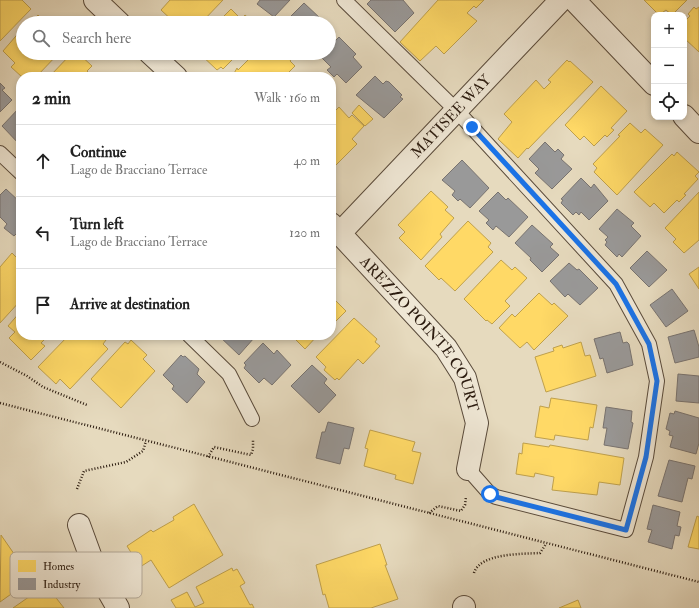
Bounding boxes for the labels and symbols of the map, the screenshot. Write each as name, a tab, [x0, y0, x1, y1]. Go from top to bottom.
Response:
street label: MATISEE WAY	[407, 70, 495, 162]
route end	[463, 118, 481, 136]
street label: AREZZO POINTE COURT	[355, 251, 483, 414]
route start	[481, 485, 499, 503]
legend	[10, 552, 142, 598]
text: Homes	[43, 560, 74, 573]
text: Industry	[43, 578, 81, 592]

